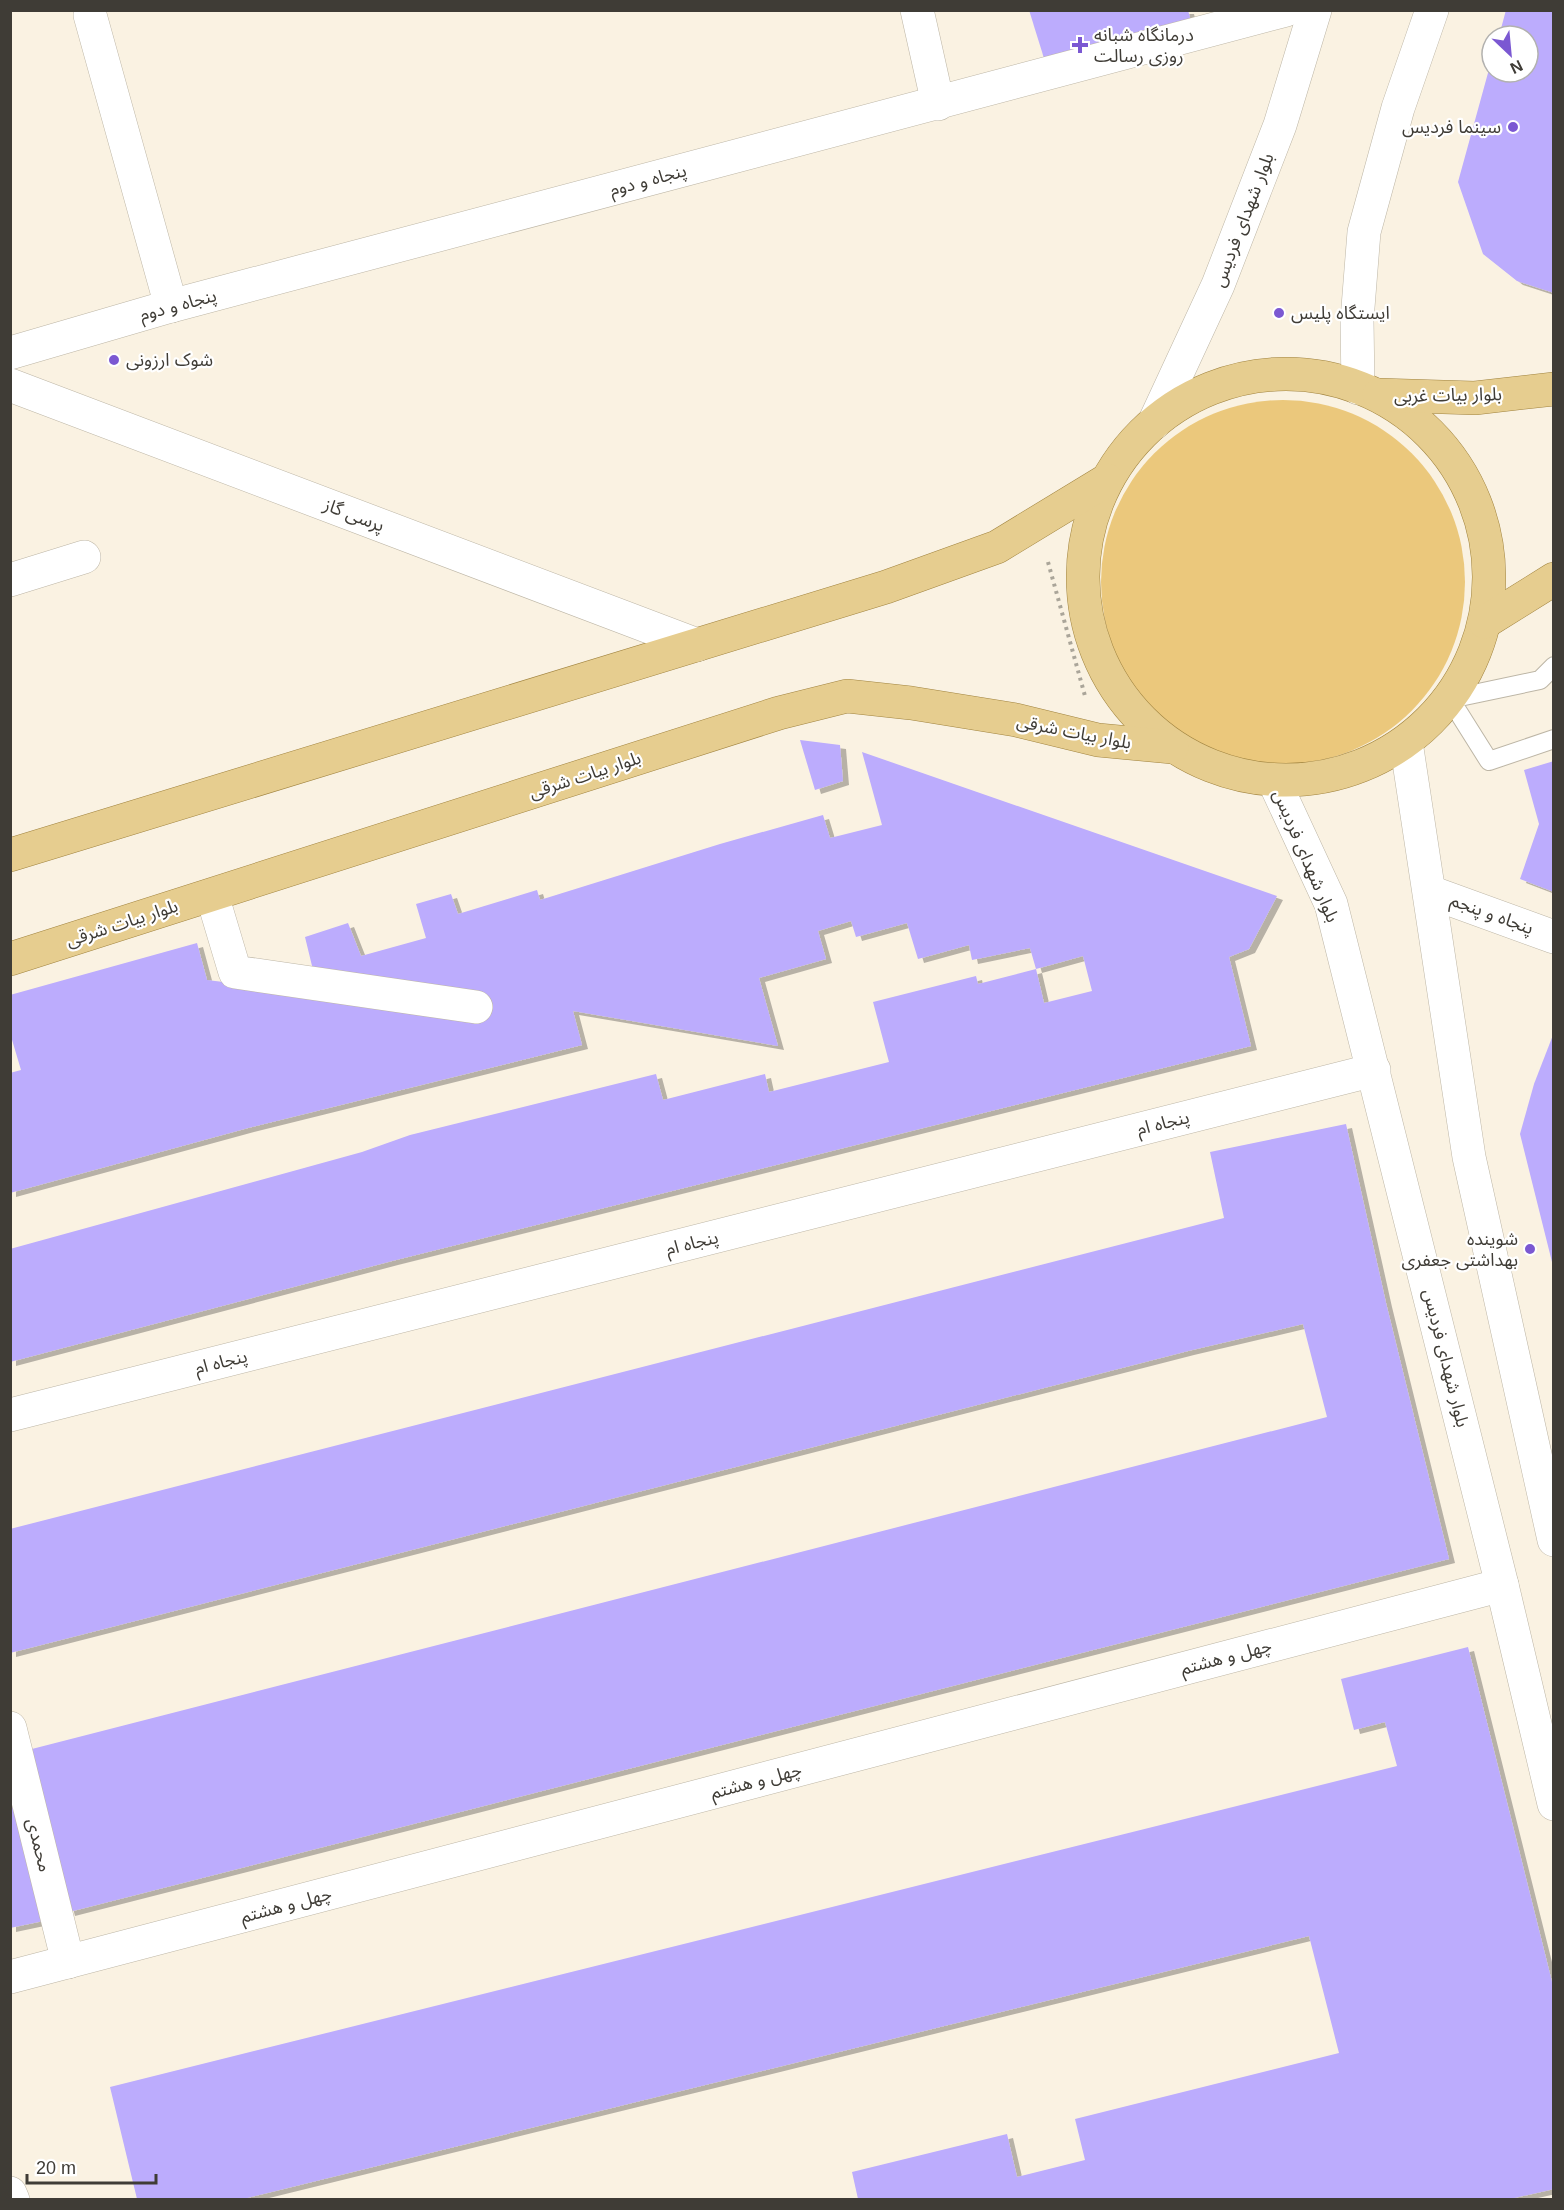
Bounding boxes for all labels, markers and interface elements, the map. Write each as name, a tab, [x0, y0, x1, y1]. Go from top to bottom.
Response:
north arrow	[1480, 24, 1540, 84]
place label: درمانگاه شبانه روزی رسالت	[1094, 25, 1194, 67]
marker: درمانگاه شبانه روزی رسالت	[1071, 36, 1089, 54]
text: N	[1507, 57, 1525, 77]
place label: سینما فردیس	[1402, 117, 1501, 138]
marker: سینما فردیس	[1506, 120, 1520, 134]
street label: بلوار شهدای فردیس	[1208, 150, 1279, 290]
street label: پنجاه و دوم	[607, 160, 690, 204]
street label: پنجاه و دوم	[137, 285, 220, 329]
place label: ایستگاه پلیس	[1291, 303, 1390, 324]
marker: ایستگاه پلیس	[1272, 306, 1286, 320]
place label: شوک ارزونی	[126, 350, 213, 371]
marker: شوک ارزونی	[107, 353, 121, 367]
street label: بلوار بیات غربی	[1394, 384, 1502, 407]
street label: پرسی گاز	[319, 494, 387, 537]
street label: بلوار بیات شرقی	[1015, 711, 1133, 754]
street label: بلوار بیات شرقی	[527, 748, 644, 803]
street label: بلوار شهدای فردیس	[1268, 787, 1343, 926]
street label: پنجاه و پنجم	[1447, 890, 1536, 941]
street label: بلوار بیات شرقی	[64, 896, 181, 951]
street label: پنجاه ام	[1135, 1107, 1192, 1143]
street label: پنجاه ام	[664, 1227, 721, 1263]
place label: شوینده بهداشتی جعفری	[1401, 1229, 1518, 1271]
marker: شوینده بهداشتی جعفری	[1523, 1242, 1537, 1256]
street label: بلوار شهدای فردیس	[1418, 1287, 1473, 1429]
street label: پنجاه ام	[193, 1346, 250, 1382]
street label: چهل و هشتم	[1178, 1635, 1274, 1682]
street label: چهل و هشتم	[708, 1759, 804, 1806]
street label: محمدی	[22, 1816, 55, 1874]
street label: چهل و هشتم	[238, 1883, 334, 1930]
scale bar	[27, 2147, 156, 2185]
text: 20 m	[36, 2158, 76, 2178]

